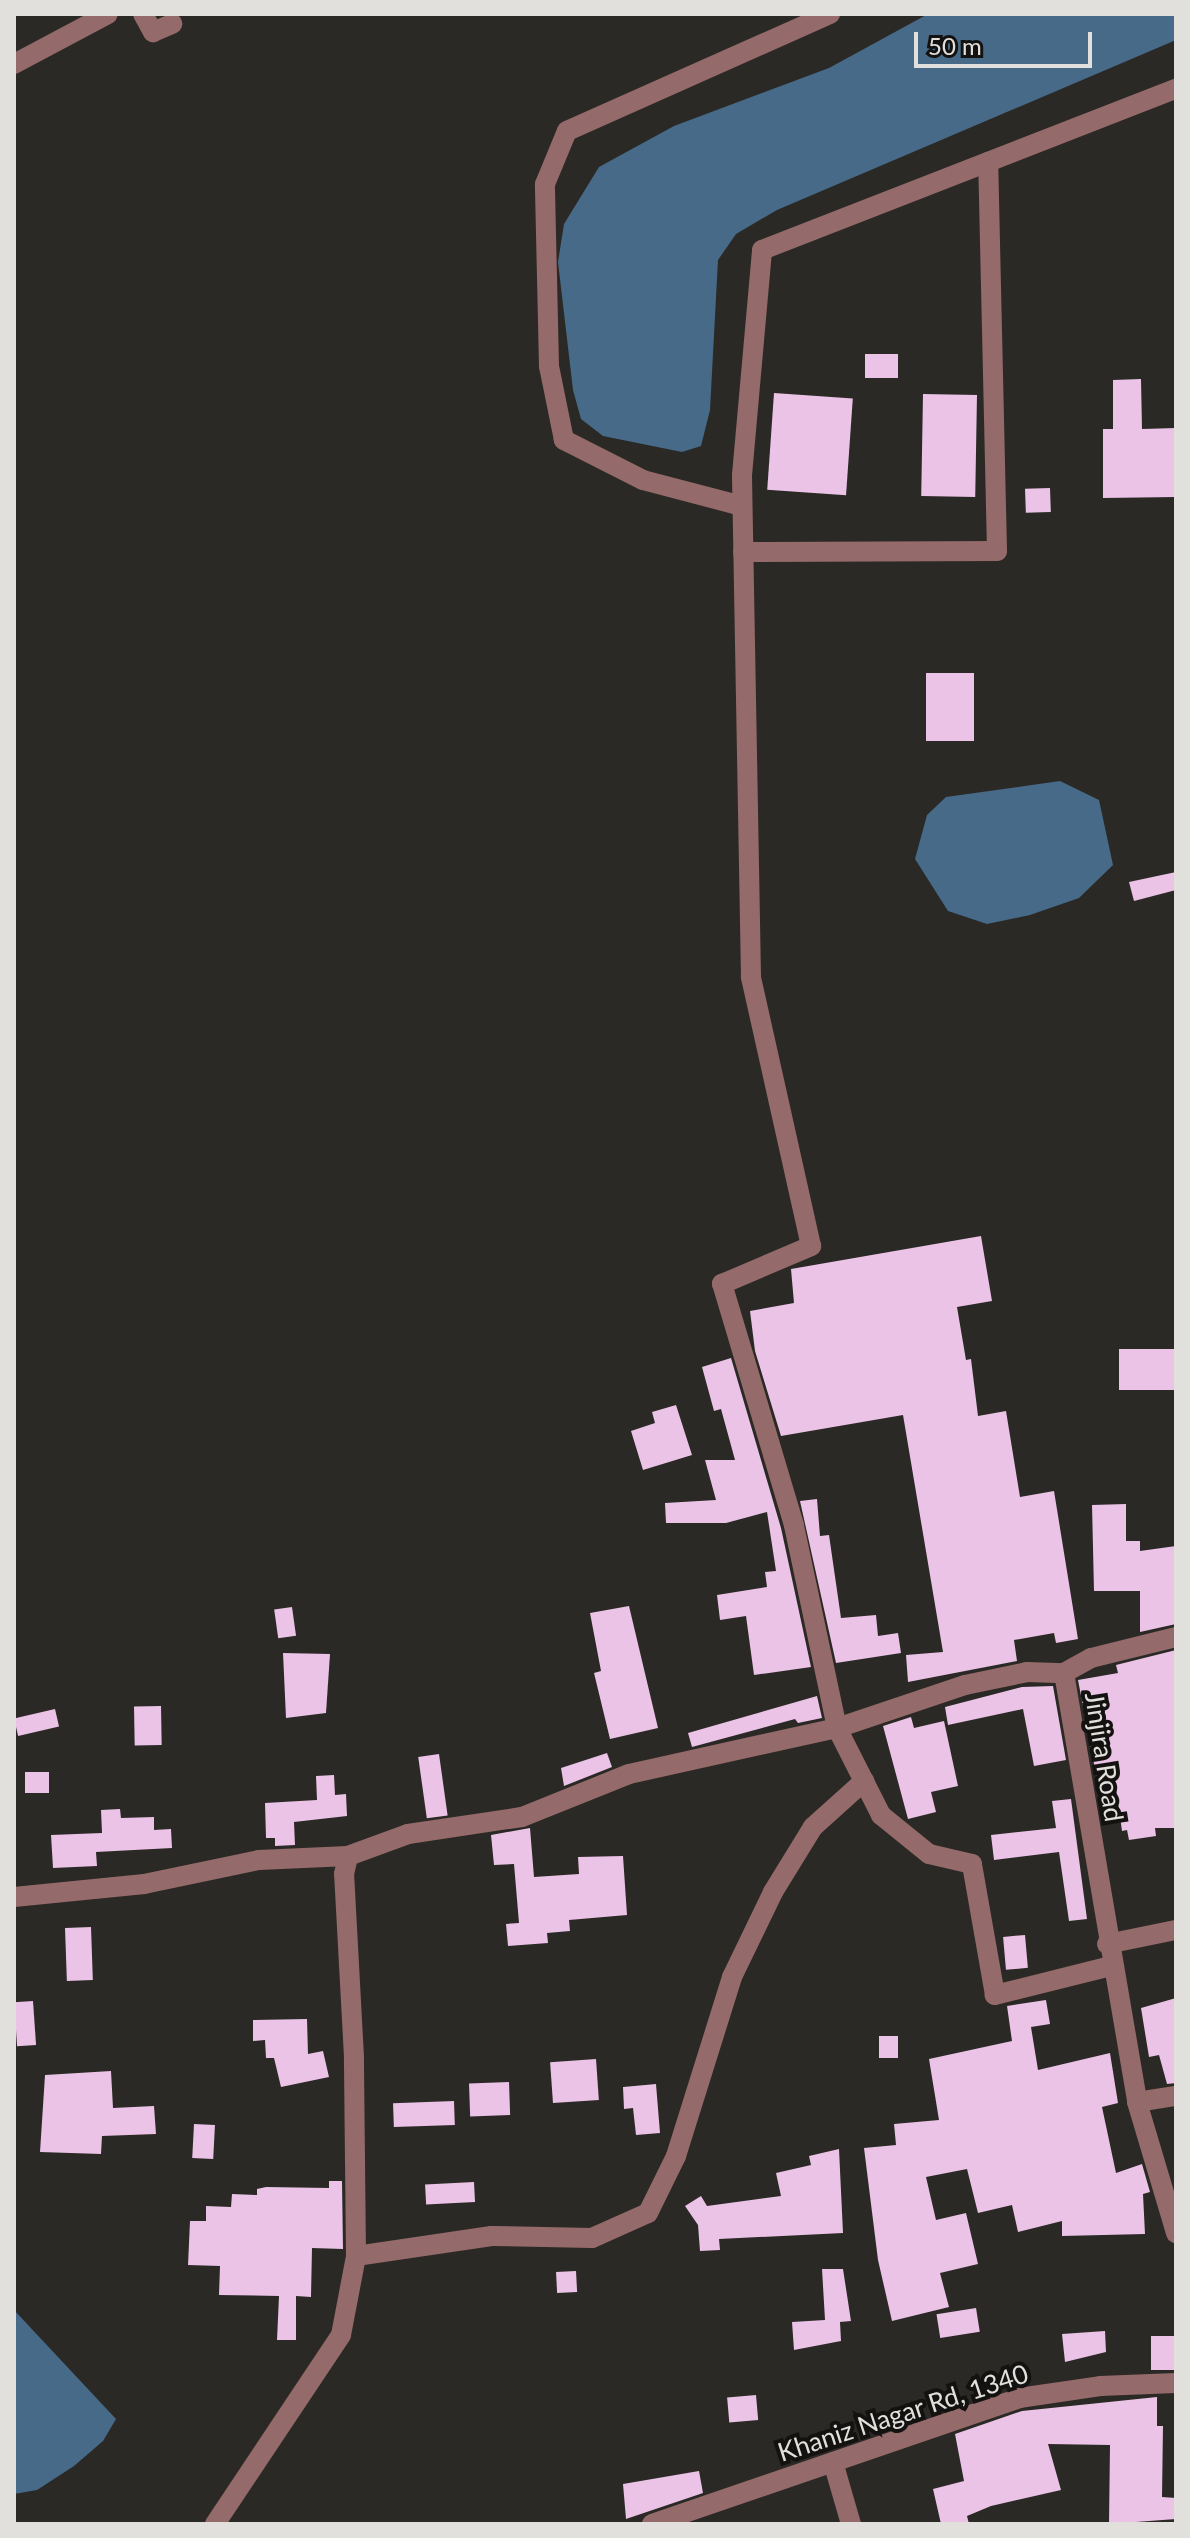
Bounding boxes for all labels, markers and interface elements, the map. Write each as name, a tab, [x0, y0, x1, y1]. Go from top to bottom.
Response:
scale bar	[918, 16, 1096, 66]
text: 50 m	[928, 31, 982, 60]
street label: Jinjira Road	[1078, 1690, 1130, 1824]
street label: Khaniz Nagar Rd, 1340	[774, 2358, 1032, 2468]

